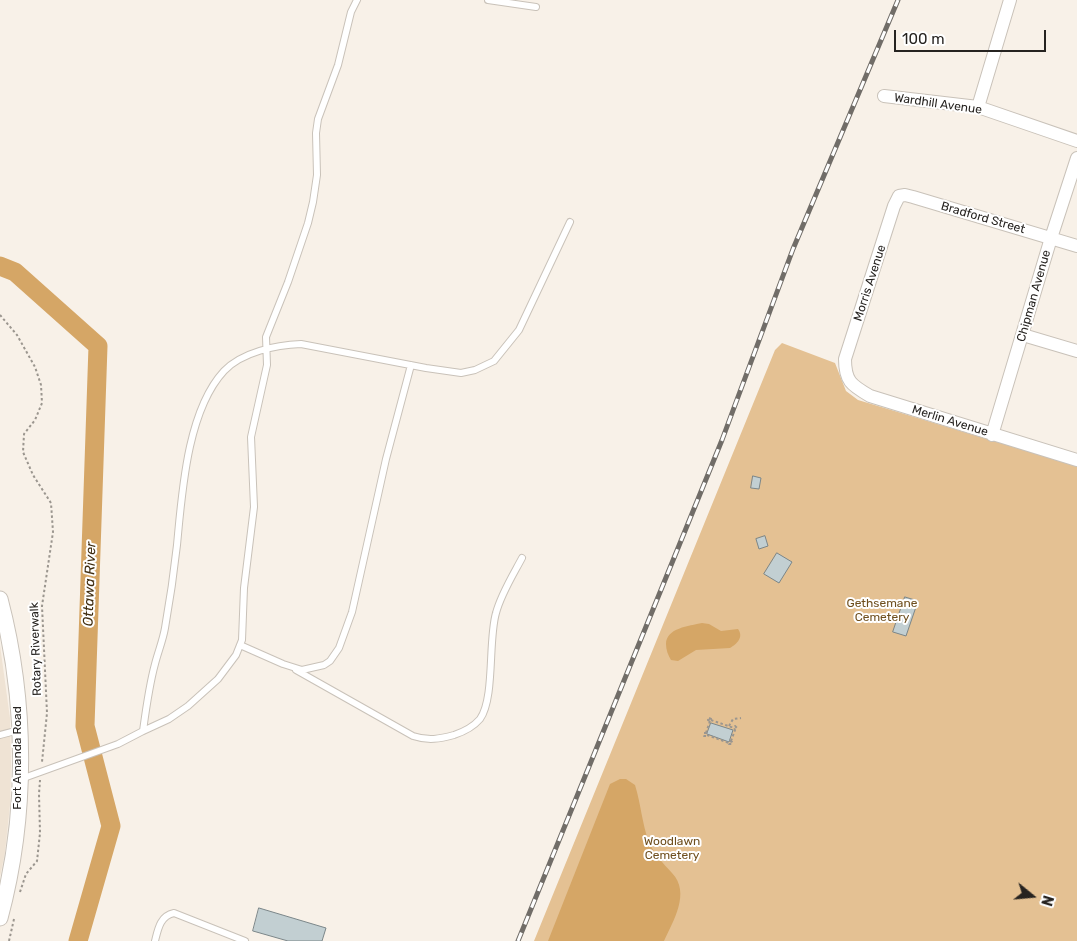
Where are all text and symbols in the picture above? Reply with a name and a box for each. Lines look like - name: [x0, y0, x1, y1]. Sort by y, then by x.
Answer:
- scale bar: [897, 20, 1050, 52]
- text: 100 m: [902, 30, 944, 48]
- street label: Wardhill Avenue: [893, 91, 983, 117]
- street label: Bradford Street: [939, 199, 1027, 237]
- street label: Morris Avenue: [851, 243, 889, 323]
- street label: Chipman Avenue: [1014, 248, 1054, 344]
- street label: Merlin Avenue: [910, 403, 990, 439]
- water label: Ottawa River: [80, 541, 100, 627]
- park label: Gethsemane Cemetery: [847, 597, 917, 625]
- street label: Rotary Riverwalk: [27, 602, 45, 696]
- street label: Fort Amanda Road: [11, 706, 25, 810]
- park label: Woodlawn Cemetery: [644, 835, 700, 863]
- north arrow: [1007, 871, 1057, 921]
- text: N: [1037, 893, 1056, 908]

